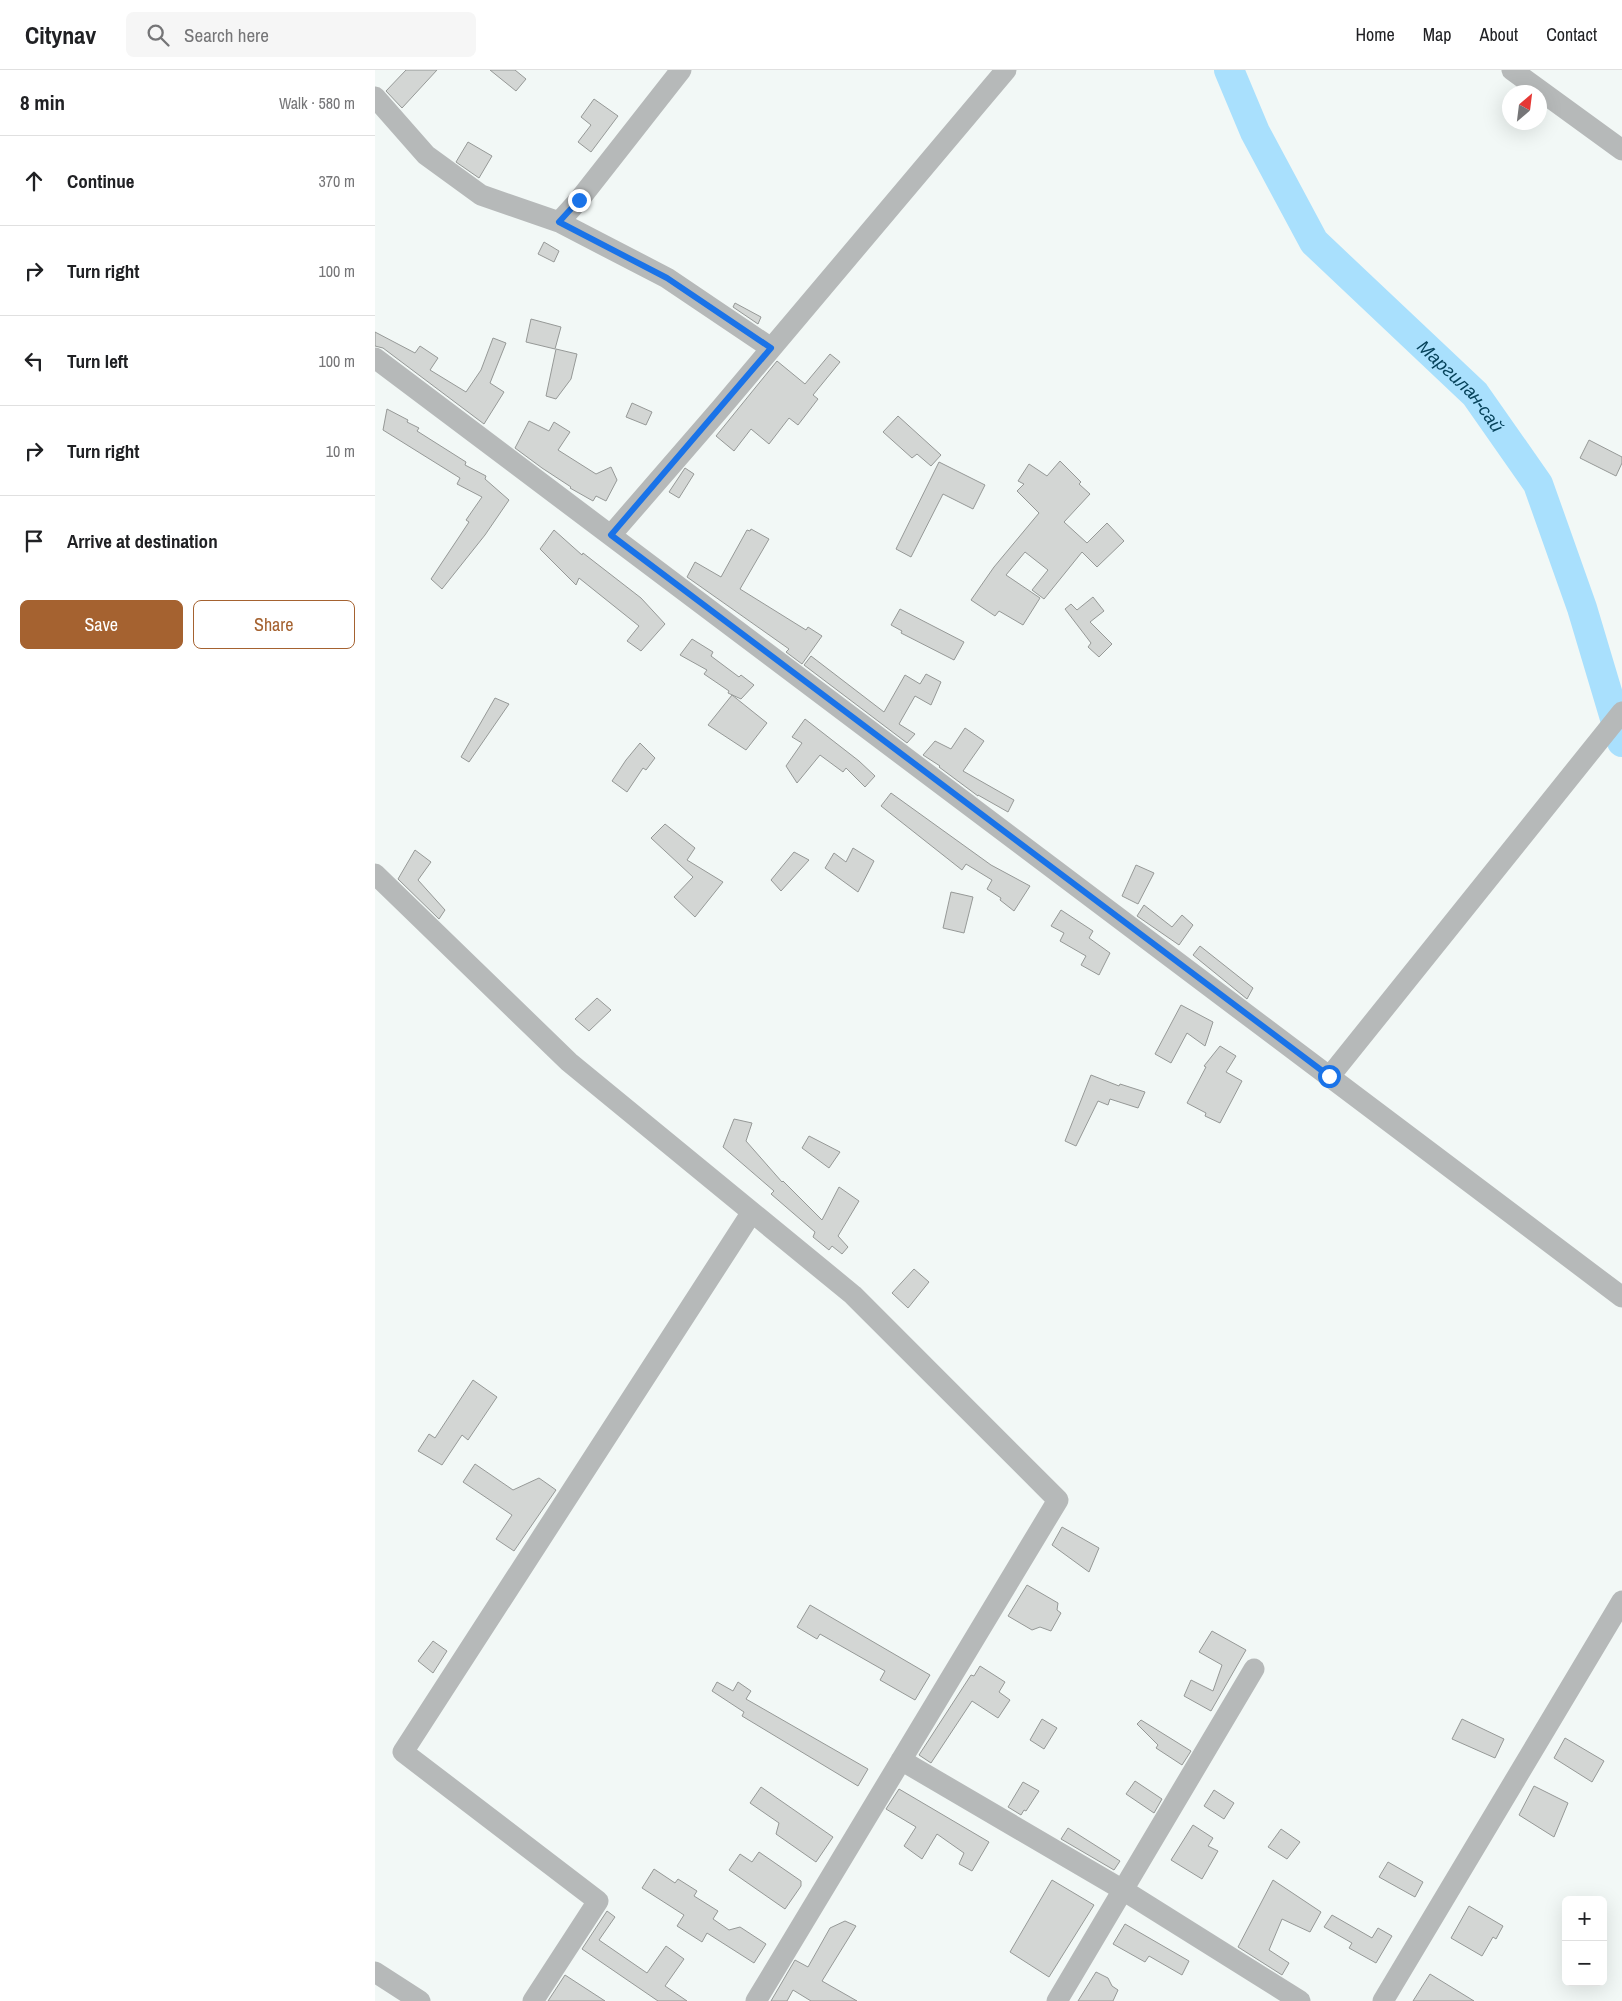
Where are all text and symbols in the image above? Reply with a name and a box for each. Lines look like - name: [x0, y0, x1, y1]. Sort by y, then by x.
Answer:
- search box: [126, 12, 476, 57]
- text: Citynav: [25, 19, 96, 51]
- icon: search: [144, 21, 172, 49]
- text: Search here: [184, 22, 269, 48]
- text: Home: [1355, 22, 1395, 47]
- text: Map: [1423, 22, 1452, 47]
- text: About: [1480, 22, 1518, 47]
- text: Contact: [1546, 22, 1597, 47]
- north arrow: [1502, 85, 1547, 130]
- text: 8 min: [20, 88, 65, 117]
- text: Walk · 580 m: [279, 92, 355, 114]
- icon: ahead: [20, 167, 48, 195]
- text: Continue: [67, 168, 135, 194]
- text: 370 m: [319, 170, 355, 192]
- route end: [568, 189, 591, 212]
- icon: right: [20, 257, 48, 285]
- text: Turn right: [67, 258, 139, 284]
- text: 100 m: [319, 260, 355, 282]
- water label: Маргилан-сай: [1412, 334, 1510, 437]
- icon: left: [20, 347, 48, 375]
- text: Turn left: [67, 348, 128, 374]
- text: 100 m: [319, 350, 355, 372]
- icon: right: [20, 437, 48, 465]
- text: Turn right: [67, 438, 139, 464]
- text: 10 m: [326, 440, 355, 462]
- icon: arrive: [20, 527, 48, 555]
- text: Arrive at destination: [67, 528, 218, 554]
- button: Save: [20, 600, 183, 649]
- button: Share: [193, 600, 355, 649]
- route start: [1318, 1065, 1341, 1088]
- map controls: [1562, 1896, 1607, 1986]
- button: +: [1562, 1896, 1607, 1941]
- button: −: [1562, 1941, 1607, 1986]

